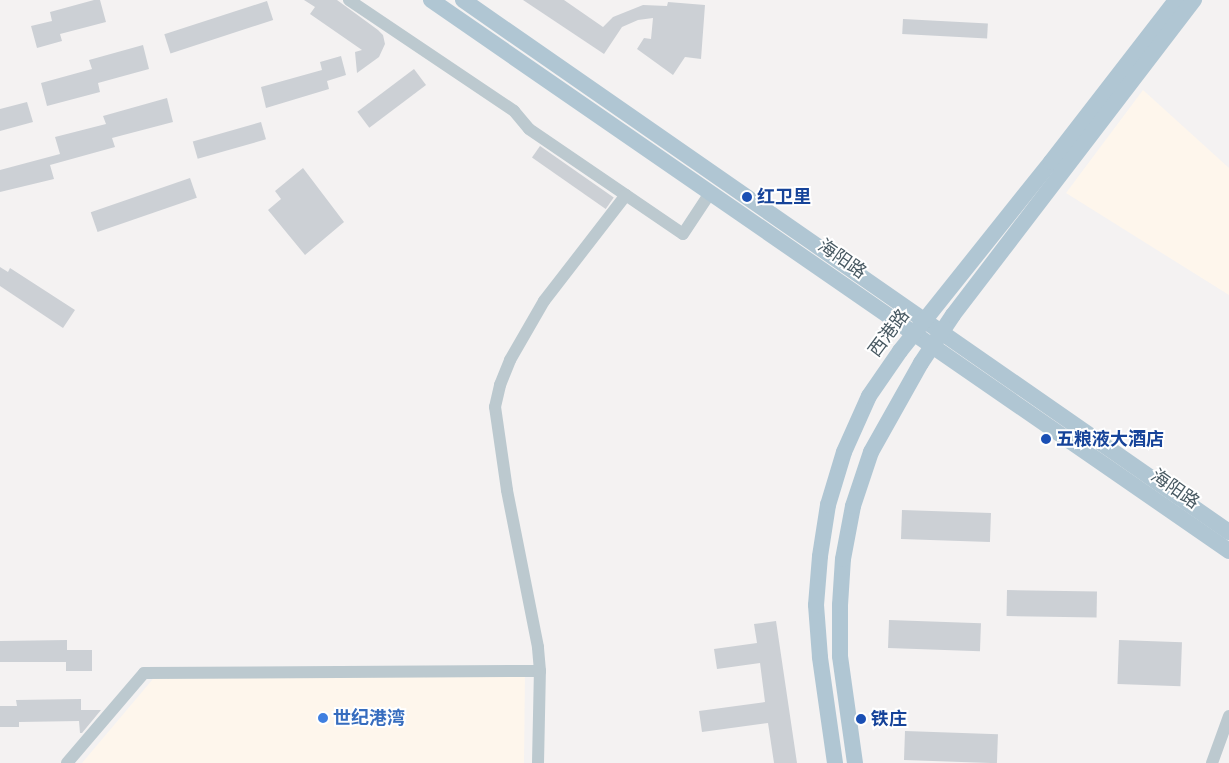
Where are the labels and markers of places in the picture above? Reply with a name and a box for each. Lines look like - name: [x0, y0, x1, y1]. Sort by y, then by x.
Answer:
- place label: 红卫里: [757, 186, 811, 208]
- marker: 红卫里: [741, 191, 753, 203]
- place label: 五粮液大酒店: [1056, 428, 1164, 450]
- marker: 五粮液大酒店: [1040, 433, 1052, 445]
- place label: 世纪港湾: [333, 707, 405, 729]
- place label: 铁庄: [871, 708, 907, 730]
- marker: 世纪港湾: [317, 712, 329, 724]
- marker: 铁庄: [855, 713, 867, 725]

